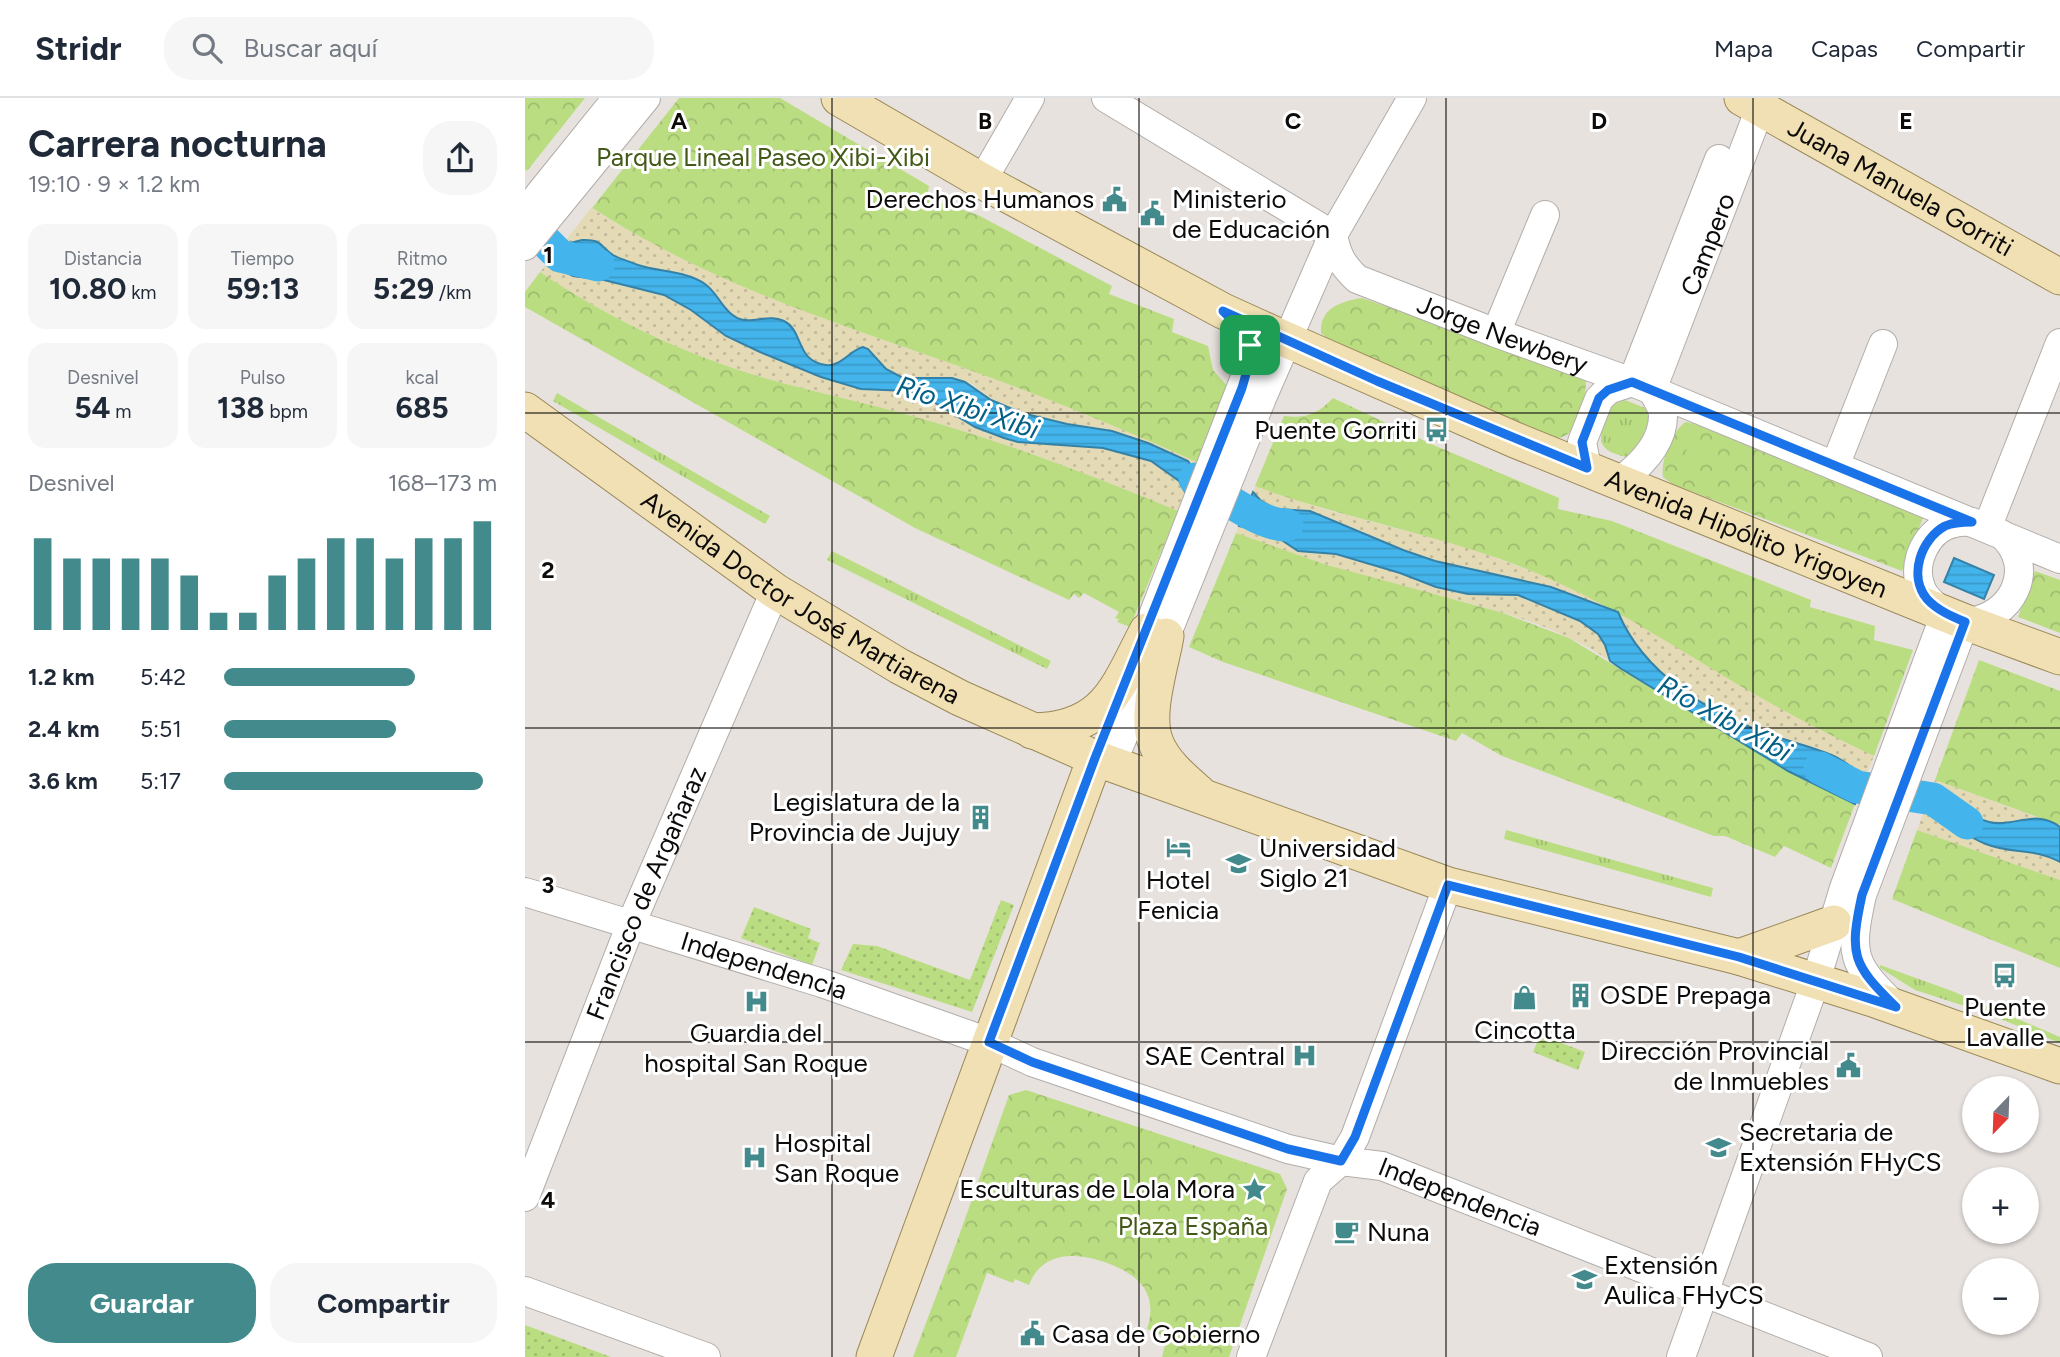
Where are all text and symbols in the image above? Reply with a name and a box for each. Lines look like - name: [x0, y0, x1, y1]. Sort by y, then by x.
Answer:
- search box: [164, 17, 654, 80]
- text: Stridr: [35, 29, 122, 68]
- icon: search: [188, 29, 226, 67]
- text: Buscar aquí: [244, 32, 377, 64]
- text: Mapa: [1714, 34, 1773, 63]
- text: Capas: [1811, 34, 1878, 63]
- text: Compartir: [1916, 34, 2025, 63]
- text: A: [671, 107, 688, 135]
- text: B: [978, 107, 992, 135]
- text: C: [1285, 107, 1302, 135]
- text: D: [1591, 107, 1607, 135]
- text: E: [1899, 107, 1913, 135]
- street label: Juana Manuela Gorriti: [1782, 111, 2019, 263]
- text: Carrera nocturna: [28, 121, 327, 167]
- button: share: [423, 121, 497, 195]
- park label: Parque Lineal Paseo Xibi-Xibi: [596, 141, 930, 173]
- text: 19:10 · 9 × 1.2 km: [28, 170, 200, 198]
- place label: Derechos Humanos: [866, 183, 1094, 215]
- place label: Ministerio de Educación: [1172, 183, 1330, 245]
- public building icon: Derechos Humanos: [1100, 185, 1128, 213]
- street label: Campero: [1674, 188, 1742, 300]
- public building icon: Ministerio de Educación: [1138, 200, 1166, 228]
- text: 1: [543, 241, 553, 269]
- text: Distancia: [64, 247, 142, 270]
- text: Tiempo: [231, 247, 294, 270]
- text: Ritmo: [397, 247, 448, 270]
- text: 10.80: [49, 270, 126, 307]
- text: 59:13: [226, 270, 299, 307]
- text: 5:29: [373, 270, 434, 307]
- text: km: [126, 281, 157, 304]
- text: /km: [434, 281, 472, 304]
- street label: Jorge Newbery: [1413, 288, 1592, 381]
- pin: [1220, 315, 1280, 375]
- icon: arrive: [1231, 326, 1269, 364]
- text: Desnivel: [67, 366, 139, 389]
- text: Pulso: [240, 366, 285, 389]
- text: kcal: [406, 366, 439, 389]
- water label: Río Xibi Xibi: [893, 368, 1044, 446]
- text: 54: [74, 389, 111, 426]
- text: 138: [217, 389, 265, 426]
- text: 685: [396, 389, 449, 426]
- text: m: [111, 400, 131, 423]
- text: bpm: [265, 400, 308, 423]
- place label: Puente Gorriti: [1254, 414, 1417, 446]
- bus stop icon: Puente Gorriti: [1423, 416, 1451, 444]
- street label: Avenida Hipólito Yrigoyen: [1601, 462, 1892, 605]
- text: Desnivel: [28, 469, 115, 497]
- text: 168–173 m: [388, 469, 497, 497]
- street label: Avenida Doctor José Martiarena: [635, 484, 966, 711]
- text: 2: [541, 556, 555, 584]
- text: 1.2 km: [28, 663, 95, 691]
- text: 5:42: [140, 663, 186, 691]
- water label: Río Xibi Xibi: [1652, 667, 1798, 769]
- text: 2.4 km: [28, 715, 99, 743]
- text: 5:51: [140, 715, 182, 743]
- street label: Francisco de Argañaraz: [579, 762, 713, 1025]
- text: 3.6 km: [28, 767, 98, 795]
- text: 5:17: [140, 767, 181, 795]
- place label: Legislatura de la Provincia de Jujuy: [749, 786, 960, 848]
- building icon: Legislatura de la Provincia de Jujuy: [966, 803, 994, 831]
- place label: Universidad Siglo 21: [1259, 832, 1396, 894]
- hotel icon: Hotel Fenicia: [1164, 834, 1192, 862]
- school or university icon: Universidad Siglo 21: [1225, 849, 1253, 877]
- place label: Hotel Fenicia: [1137, 864, 1219, 926]
- text: 3: [542, 871, 554, 899]
- street label: Independencia: [677, 925, 851, 1007]
- bus stop icon: Puente Lavalle: [1991, 961, 2019, 989]
- place label: OSDE Prepaga: [1600, 979, 1771, 1011]
- building icon: OSDE Prepaga: [1566, 981, 1594, 1009]
- shop icon: Cincotta: [1511, 984, 1539, 1012]
- hospital icon: Guardia del hospital San Roque: [742, 987, 770, 1015]
- place label: Puente Lavalle: [1964, 991, 2046, 1053]
- place label: Cincotta: [1474, 1014, 1576, 1046]
- place label: Guardia del hospital San Roque: [644, 1017, 868, 1079]
- place label: Dirección Provincial de Inmuebles: [1600, 1035, 1829, 1097]
- place label: SAE Central: [1145, 1040, 1285, 1072]
- hospital icon: SAE Central: [1291, 1042, 1319, 1070]
- public building icon: Dirección Provincial de Inmuebles: [1835, 1052, 1863, 1080]
- north arrow: [1962, 1076, 2039, 1153]
- map controls: [1962, 1076, 2039, 1335]
- place label: Secretaria de Extensión FHyCS: [1739, 1116, 1941, 1178]
- place label: Hospital San Roque: [774, 1127, 899, 1189]
- school or university icon: Secretaria de Extensión FHyCS: [1705, 1133, 1733, 1161]
- hospital icon: Hospital San Roque: [740, 1144, 768, 1172]
- street label: Independencia: [1374, 1150, 1546, 1243]
- button: +: [1962, 1167, 2039, 1244]
- place label: Esculturas de Lola Mora: [959, 1173, 1235, 1205]
- place icon: Esculturas de Lola Mora: [1241, 1175, 1269, 1203]
- text: 4: [541, 1186, 555, 1214]
- park label: Plaza España: [1118, 1210, 1268, 1242]
- place label: Nuna: [1367, 1216, 1429, 1248]
- cafe icon: Nuna: [1333, 1218, 1361, 1246]
- place label: Extensión Aulica FHyCS: [1604, 1249, 1764, 1311]
- button: −: [1962, 1258, 2039, 1335]
- button: Guardar: [28, 1263, 256, 1343]
- button: Compartir: [270, 1263, 497, 1343]
- school or university icon: Extensión Aulica FHyCS: [1570, 1266, 1598, 1294]
- place label: Casa de Gobierno: [1052, 1318, 1260, 1350]
- public building icon: Casa de Gobierno: [1018, 1320, 1046, 1348]

